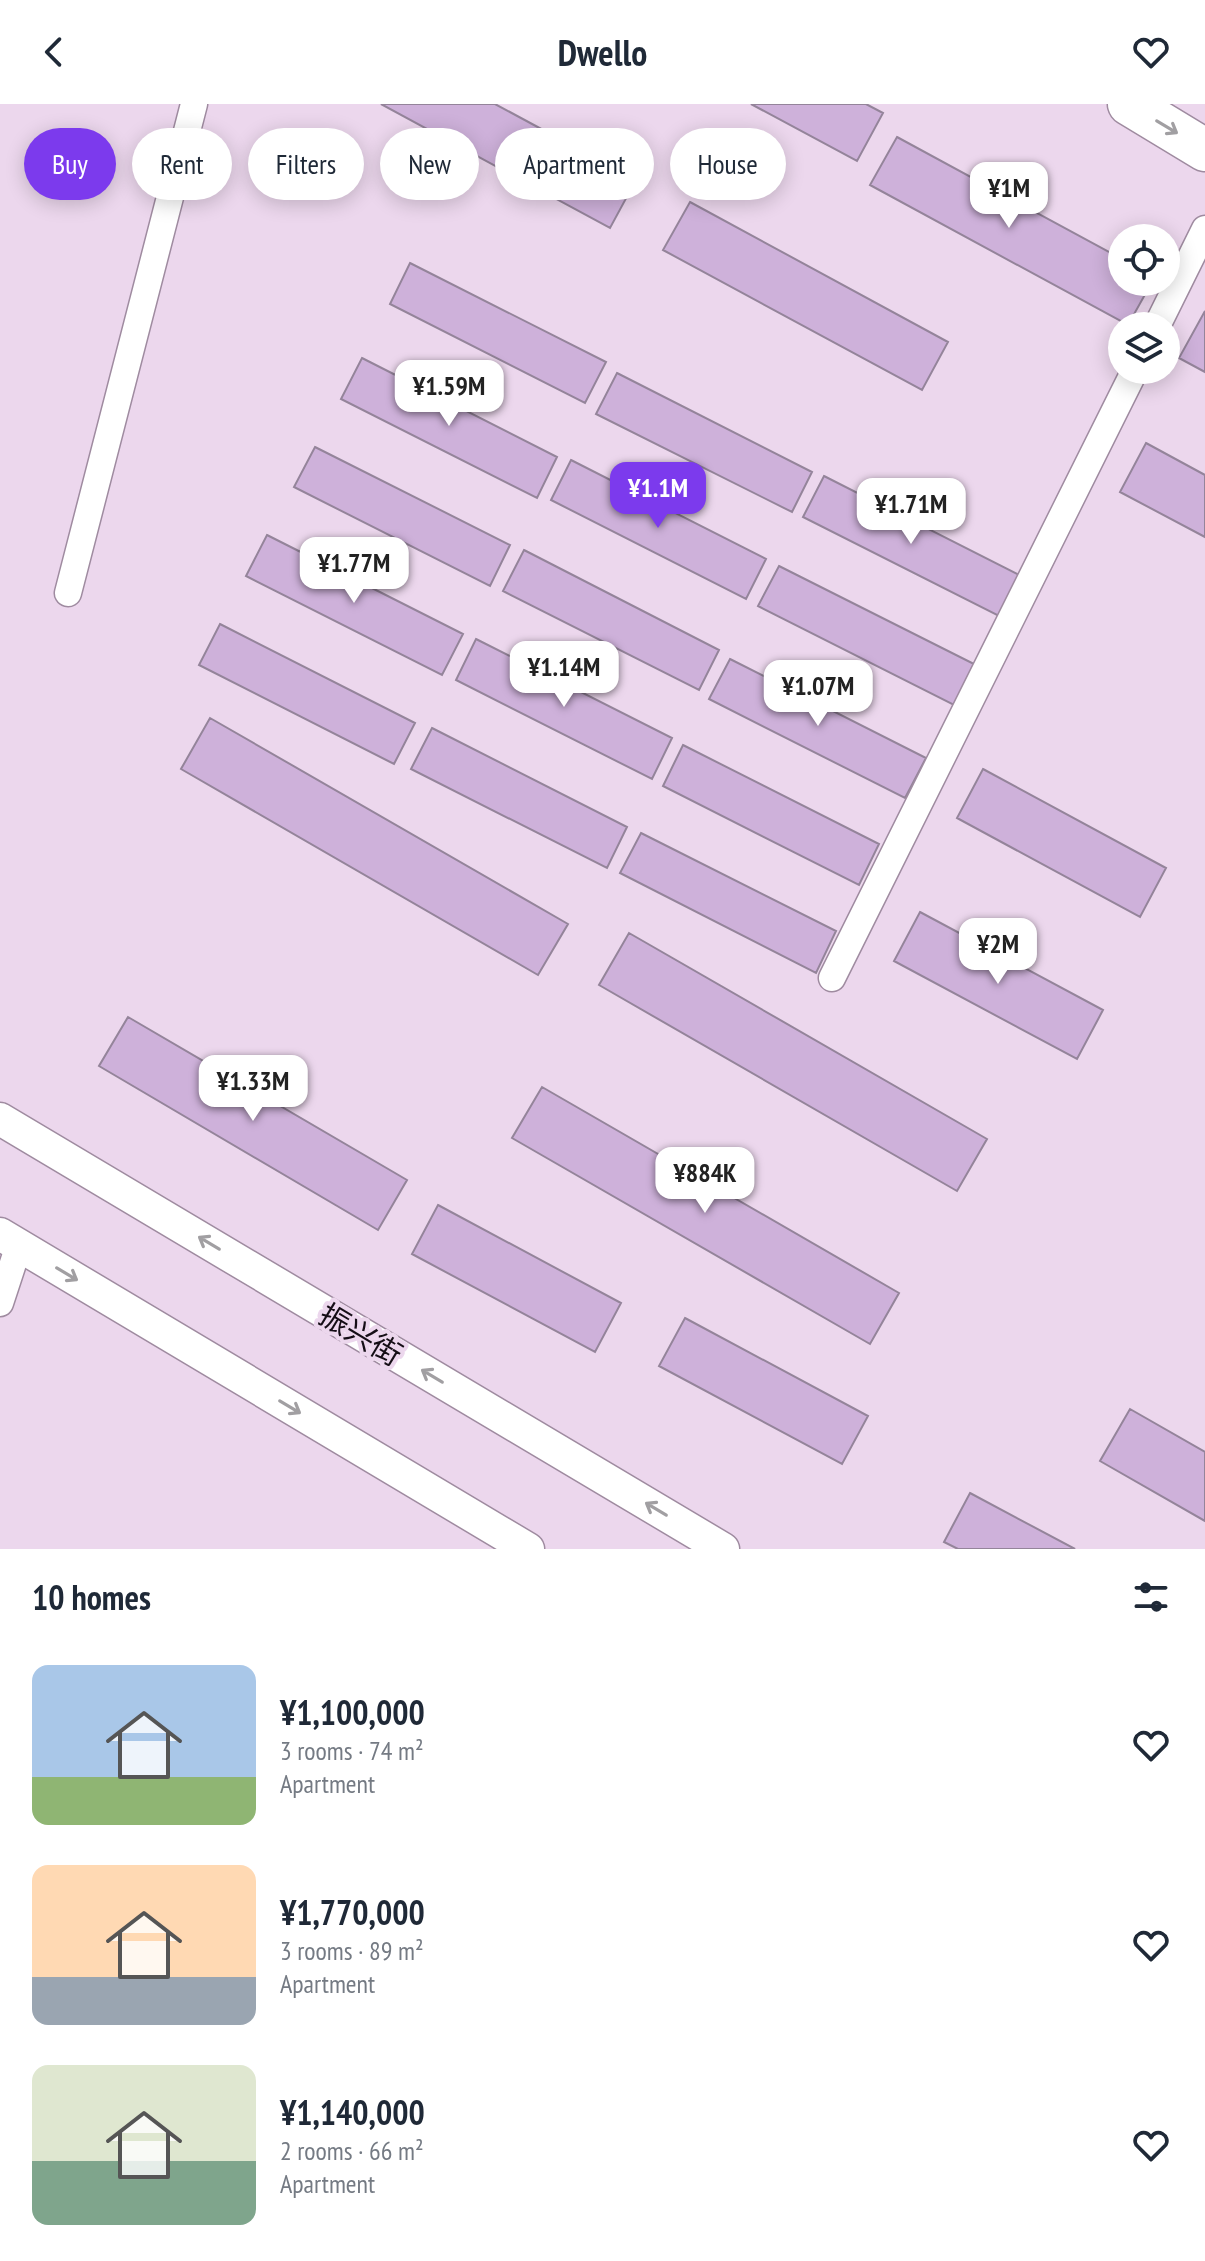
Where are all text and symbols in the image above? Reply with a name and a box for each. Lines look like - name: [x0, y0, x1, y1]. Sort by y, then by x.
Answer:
- text: Dwello: [558, 29, 647, 76]
- icon: back: [32, 30, 76, 74]
- icon: heart: [1129, 30, 1173, 74]
- one-way arrow: [1155, 119, 1178, 135]
- chip: Buy: [24, 128, 116, 200]
- chip: Rent: [132, 128, 232, 200]
- chip: Filters: [248, 128, 364, 200]
- chip: New: [380, 128, 479, 200]
- chip: Apartment: [495, 128, 654, 200]
- chip: House: [670, 128, 786, 200]
- pin: ¥1M: [970, 162, 1048, 230]
- text: ¥1M: [988, 171, 1030, 204]
- map controls: [1108, 224, 1180, 384]
- button: locate: [1108, 224, 1180, 296]
- button: layers: [1108, 312, 1180, 384]
- pin: ¥1.59M: [384, 360, 514, 428]
- text: ¥1.59M: [413, 369, 485, 402]
- pin: ¥1.1M: [602, 462, 714, 530]
- text: ¥1.1M: [628, 471, 688, 504]
- pin: ¥1.71M: [846, 478, 976, 546]
- text: ¥1.71M: [875, 487, 947, 520]
- pin: ¥1.77M: [289, 537, 419, 605]
- text: ¥1.77M: [318, 546, 390, 579]
- pin: ¥1.14M: [499, 641, 629, 709]
- text: ¥1.14M: [528, 650, 600, 683]
- pin: ¥1.07M: [753, 660, 883, 728]
- text: ¥1.07M: [782, 669, 854, 702]
- pin: ¥2M: [959, 918, 1037, 986]
- text: ¥2M: [977, 927, 1019, 960]
- pin: ¥1.33M: [188, 1055, 318, 1123]
- text: ¥1.33M: [217, 1064, 289, 1097]
- pin: ¥884K: [649, 1147, 761, 1215]
- text: ¥884K: [673, 1156, 737, 1189]
- one-way arrow: [198, 1235, 221, 1251]
- one-way arrow: [55, 1266, 78, 1282]
- street label: 振兴街: [312, 1294, 410, 1374]
- one-way arrow: [421, 1368, 444, 1384]
- one-way arrow: [278, 1399, 301, 1415]
- one-way arrow: [645, 1501, 668, 1517]
- text: 10 homes: [32, 1575, 151, 1619]
- icon: filters: [1129, 1575, 1173, 1619]
- text: ¥1,100,000: [280, 1690, 425, 1734]
- icon: home: [96, 1697, 192, 1793]
- icon: heart: [1129, 1723, 1173, 1767]
- text: 3 rooms · 74 m²: [280, 1734, 424, 1767]
- text: Apartment: [280, 1767, 375, 1800]
- text: ¥1,770,000: [280, 1890, 425, 1934]
- icon: home: [96, 1897, 192, 1993]
- icon: heart: [1129, 1923, 1173, 1967]
- text: 3 rooms · 89 m²: [280, 1934, 424, 1967]
- text: Apartment: [280, 1967, 375, 2000]
- text: ¥1,140,000: [280, 2090, 425, 2134]
- icon: home: [96, 2097, 192, 2193]
- icon: heart: [1129, 2123, 1173, 2167]
- text: 2 rooms · 66 m²: [280, 2134, 424, 2167]
- text: Apartment: [280, 2167, 375, 2200]

